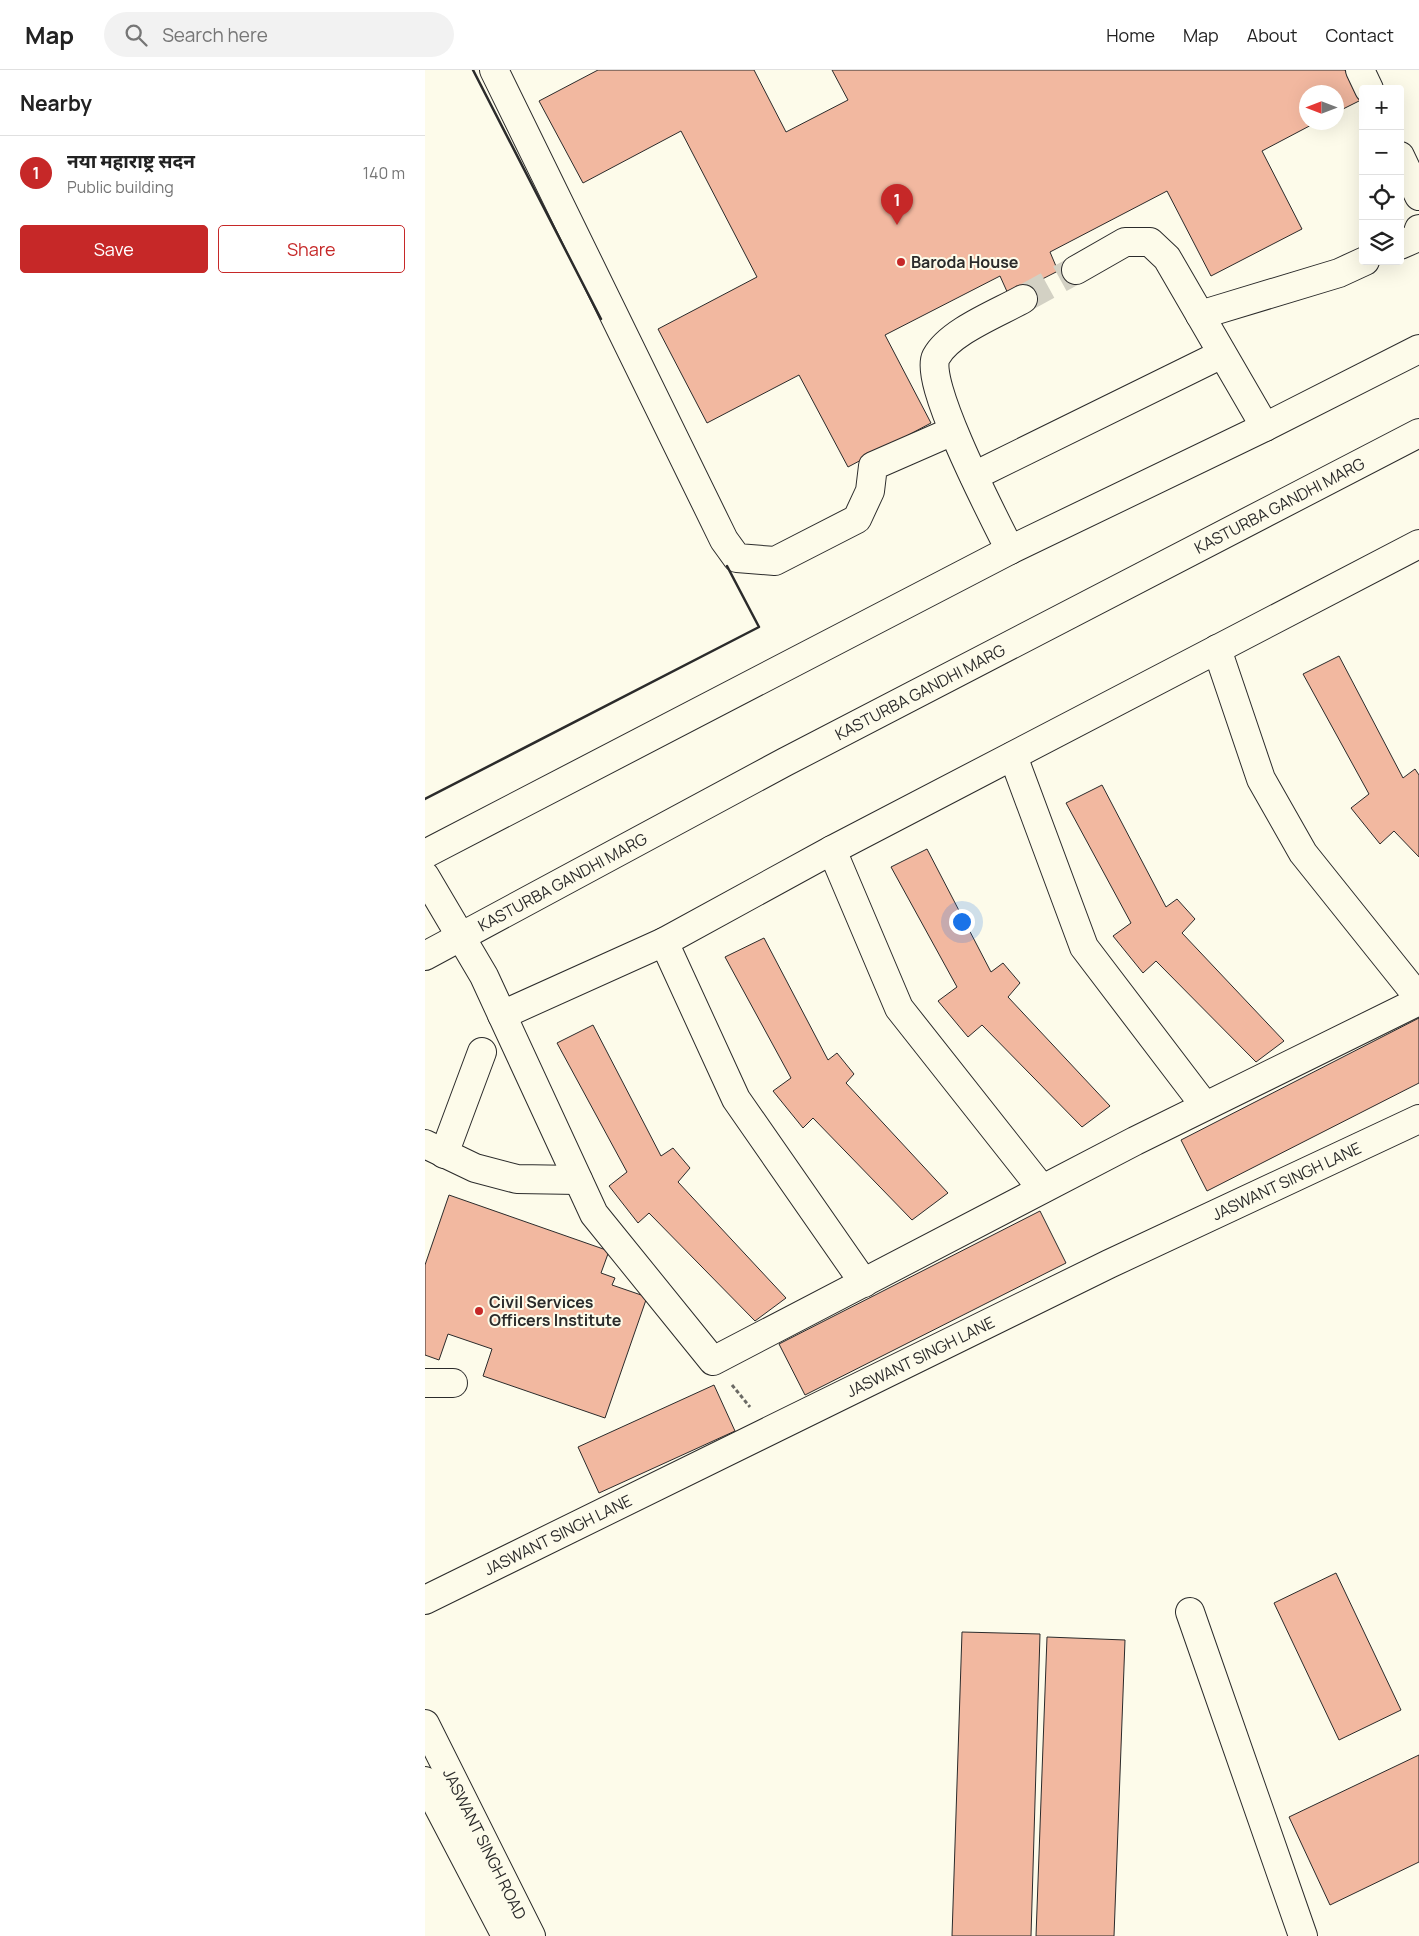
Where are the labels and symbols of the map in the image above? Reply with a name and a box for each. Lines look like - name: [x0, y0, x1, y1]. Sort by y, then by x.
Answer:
- north arrow: [1299, 85, 1344, 130]
- pin: 1: [881, 184, 913, 225]
- place label: Baroda House: [911, 251, 1019, 273]
- marker: Baroda House: [895, 256, 907, 268]
- street label: KASTURBA GANDHI MARG: [1191, 452, 1368, 559]
- street label: KASTURBA GANDHI MARG: [831, 639, 1009, 745]
- street label: KASTURBA GANDHI MARG: [474, 828, 651, 936]
- your location: [949, 909, 975, 935]
- street label: JASWANT SINGH LANE: [1208, 1137, 1365, 1225]
- place label: Civil Services Officers Institute: [489, 1291, 622, 1331]
- marker: Civil Services Officers Institute: [473, 1305, 485, 1317]
- street label: JASWANT SINGH LANE: [843, 1311, 998, 1402]
- street label: JASWANT SINGH LANE: [480, 1489, 635, 1580]
- street label: JASWANT SINGH ROAD: [438, 1765, 532, 1923]

